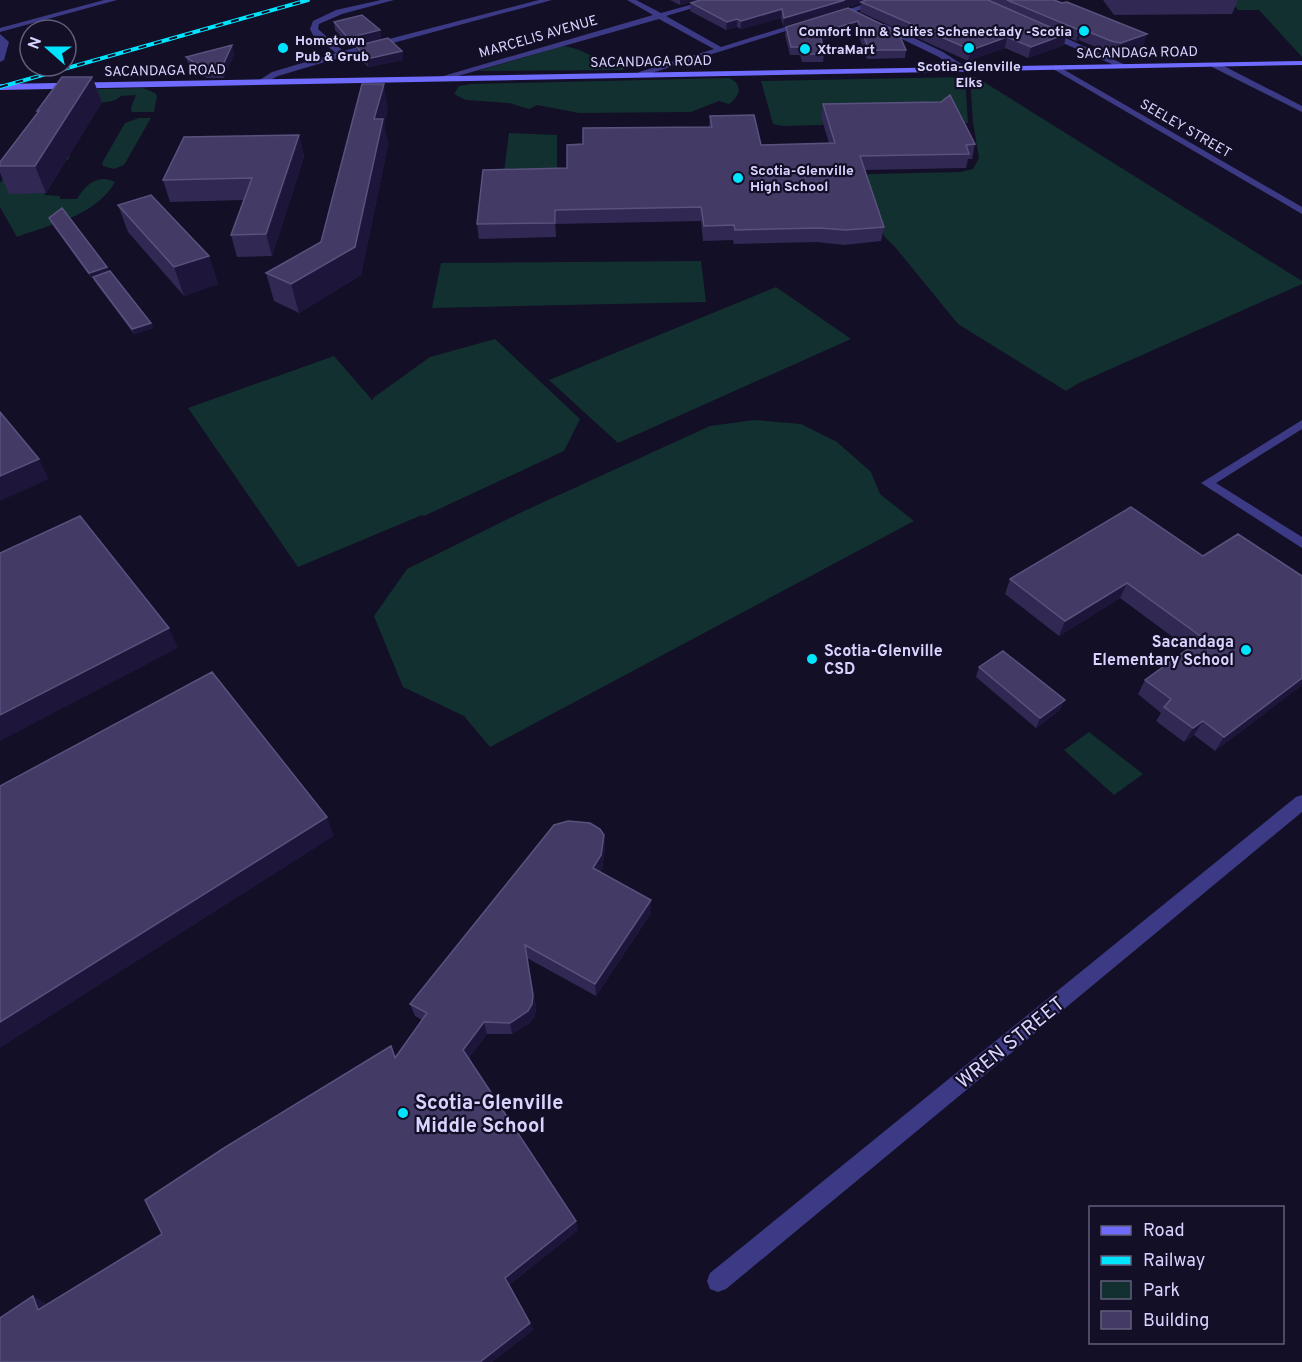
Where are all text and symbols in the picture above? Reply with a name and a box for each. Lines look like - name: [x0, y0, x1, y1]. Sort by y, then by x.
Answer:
- street label: MARCELIS AVENUE: [477, 12, 600, 63]
- north arrow: [18, 18, 78, 78]
- place label: Comfort Inn & Suites Schenectady -Scotia: [798, 24, 1072, 41]
- marker: Comfort Inn & Suites Schenectady -Scotia: [1077, 24, 1091, 38]
- place label: Hometown Pub & Grub: [295, 33, 369, 66]
- text: N: [24, 34, 47, 52]
- marker: Hometown Pub & Grub: [276, 41, 290, 55]
- marker: Scotia-Glenville Elks: [962, 41, 976, 55]
- marker: XtraMart: [798, 42, 812, 56]
- place label: XtraMart: [817, 42, 875, 59]
- street label: SACANDAGA ROAD: [1076, 44, 1198, 63]
- street label: SACANDAGA ROAD: [590, 53, 712, 72]
- place label: Scotia-Glenville Elks: [917, 59, 1021, 92]
- street label: SACANDAGA ROAD: [104, 62, 226, 81]
- street label: SEELEY STREET: [1136, 96, 1234, 162]
- place label: Scotia-Glenville High School: [750, 163, 854, 196]
- marker: Scotia-Glenville High School: [731, 171, 745, 185]
- place label: Sacandaga Elementary School: [1092, 633, 1234, 671]
- place label: Scotia-Glenville CSD: [824, 642, 943, 680]
- marker: Sacandaga Elementary School: [1239, 643, 1253, 657]
- marker: Scotia-Glenville CSD: [805, 652, 819, 666]
- street label: WREN STREET: [952, 992, 1071, 1095]
- place label: Scotia-Glenville Middle School: [415, 1091, 563, 1140]
- marker: Scotia-Glenville Middle School: [396, 1106, 410, 1120]
- legend: [1089, 1206, 1284, 1344]
- text: Road: [1143, 1220, 1185, 1243]
- text: Railway: [1143, 1250, 1205, 1273]
- text: Park: [1143, 1280, 1180, 1303]
- text: Building: [1143, 1310, 1209, 1333]

